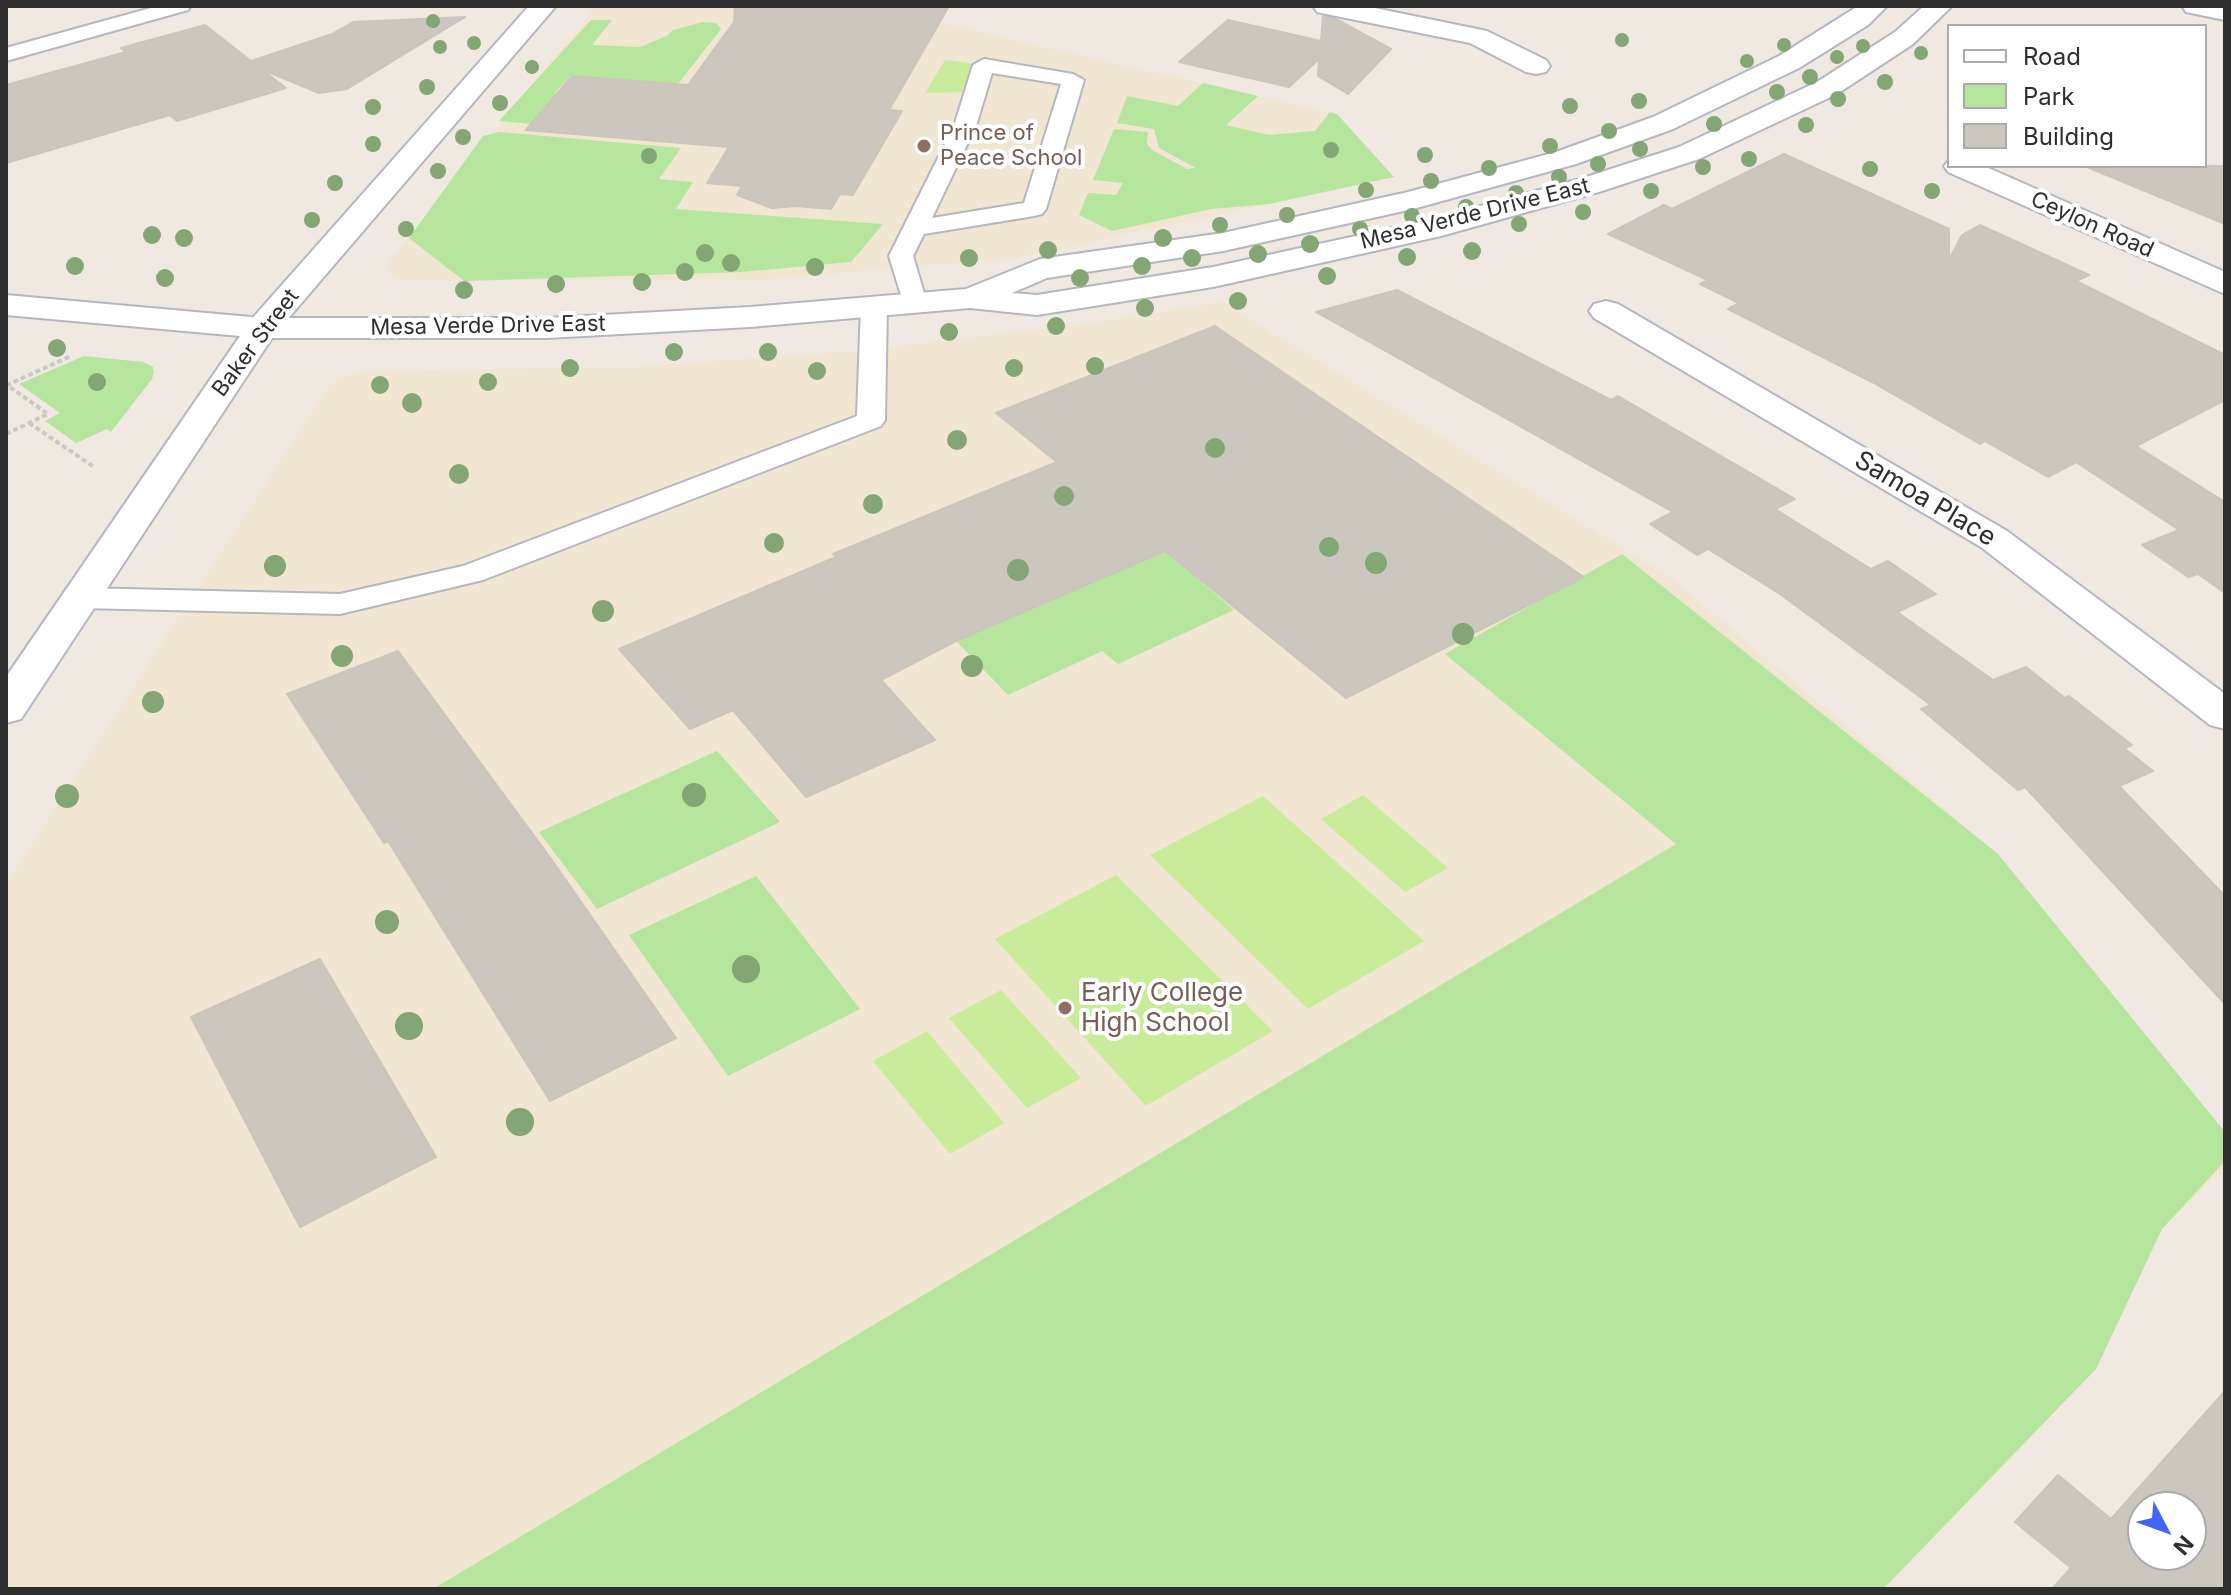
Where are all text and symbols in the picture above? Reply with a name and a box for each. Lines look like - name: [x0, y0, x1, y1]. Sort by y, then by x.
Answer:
- legend: [1947, 24, 2207, 168]
- text: Road: [2023, 42, 2081, 71]
- text: Park: [2023, 82, 2074, 111]
- place label: Prince of Peace School: [940, 120, 1082, 172]
- text: Building: [2023, 122, 2114, 151]
- marker: Prince of Peace School: [915, 137, 933, 155]
- street label: Mesa Verde Drive East: [1358, 173, 1592, 255]
- street label: Ceylon Road: [2026, 186, 2158, 264]
- street label: Baker Street: [207, 284, 305, 402]
- street label: Mesa Verde Drive East: [370, 311, 606, 341]
- street label: Samoa Place: [1849, 445, 2001, 553]
- place label: Early College High School: [1081, 977, 1243, 1038]
- marker: Early College High School: [1056, 999, 1074, 1017]
- north arrow: [2127, 1491, 2207, 1571]
- text: N: [2168, 1531, 2199, 1560]

